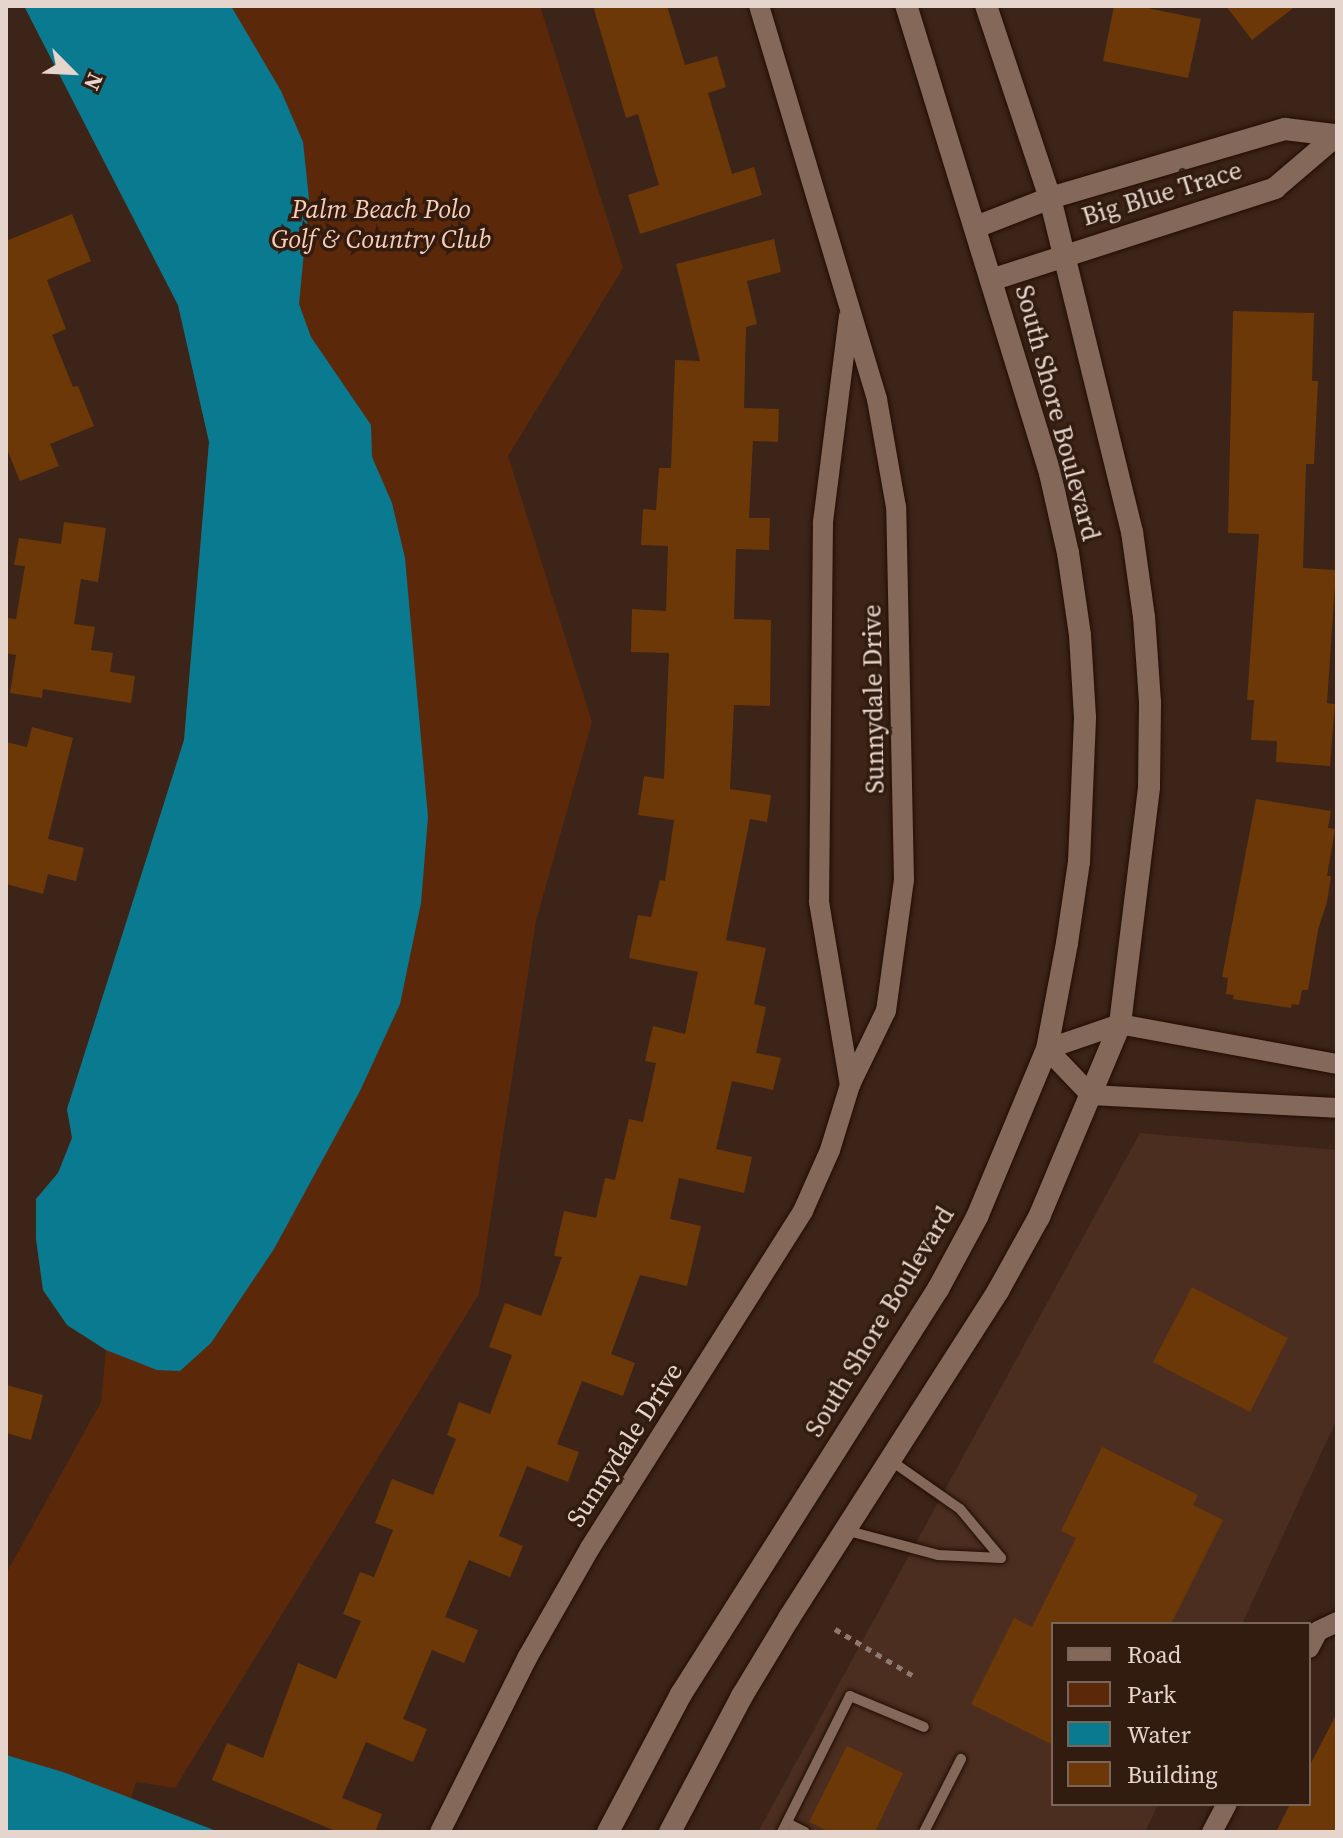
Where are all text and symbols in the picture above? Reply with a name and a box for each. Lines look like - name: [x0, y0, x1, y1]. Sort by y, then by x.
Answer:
- north arrow: [32, 32, 112, 112]
- text: N: [77, 68, 111, 95]
- street label: Big Blue Trace: [1078, 155, 1246, 233]
- park label: Palm Beach Polo Golf & Country Club: [271, 194, 491, 256]
- street label: South Shore Boulevard: [1008, 282, 1106, 544]
- street label: Sunnydale Drive: [857, 604, 891, 794]
- street label: South Shore Boulevard: [799, 1201, 961, 1443]
- street label: Sunnydale Drive: [560, 1357, 690, 1533]
- legend: [1051, 1622, 1311, 1806]
- text: Road: [1127, 1638, 1181, 1671]
- text: Park: [1127, 1678, 1176, 1711]
- text: Water: [1127, 1718, 1191, 1751]
- text: Building: [1127, 1758, 1218, 1791]

